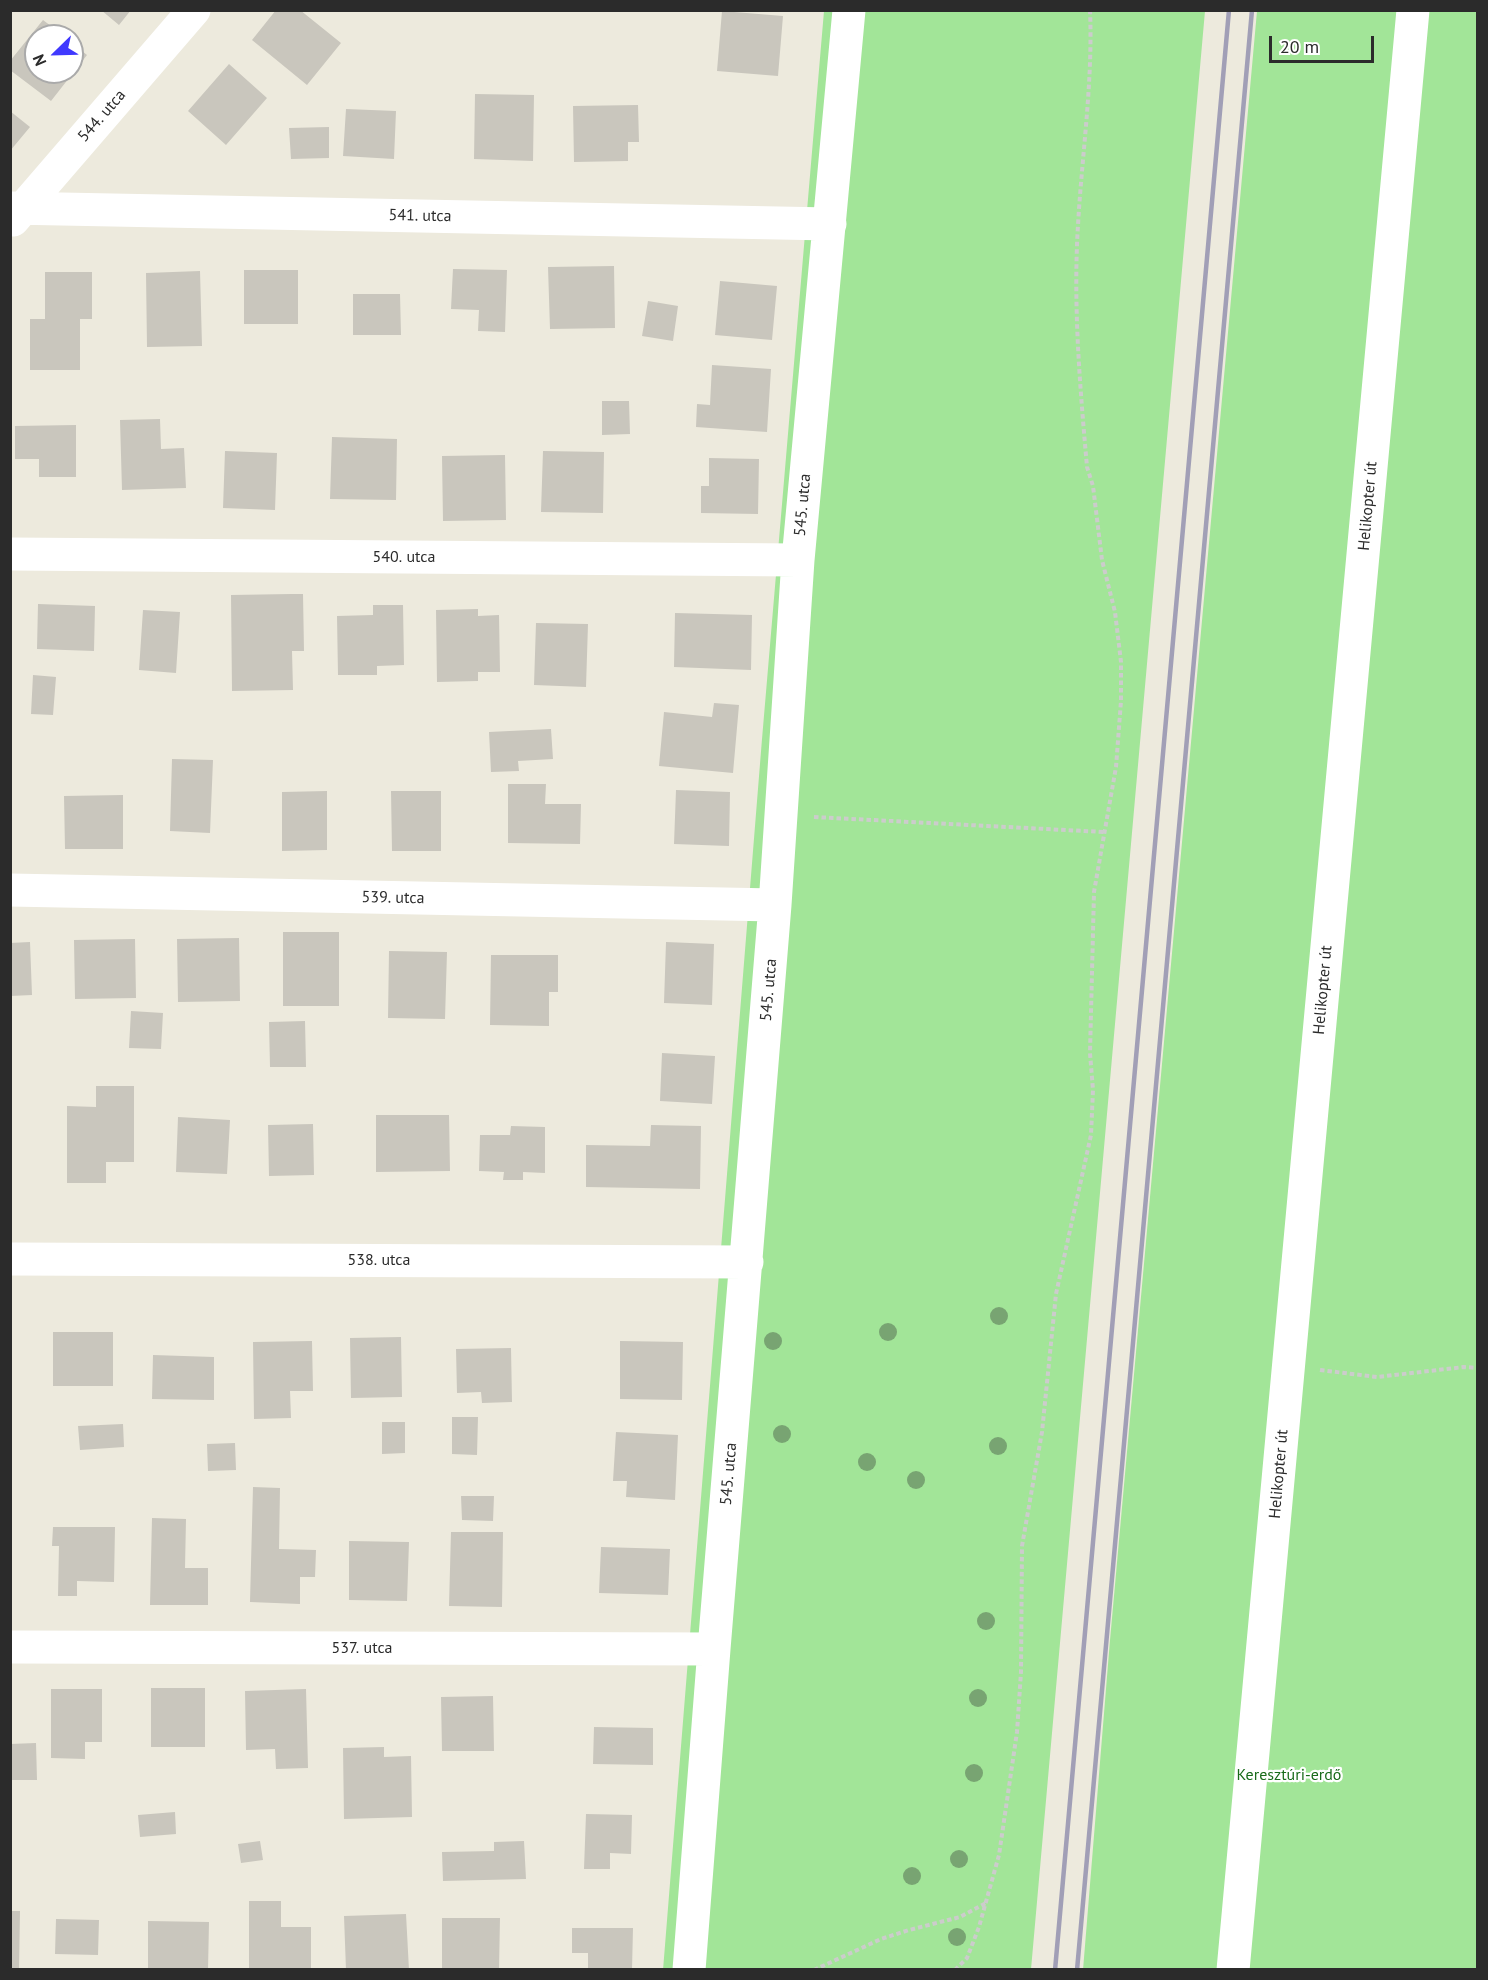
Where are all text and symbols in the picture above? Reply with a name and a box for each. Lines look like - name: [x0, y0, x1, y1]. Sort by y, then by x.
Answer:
- north arrow: [24, 24, 84, 84]
- scale bar: [1272, 24, 1377, 62]
- text: 20 m: [1280, 35, 1319, 58]
- text: N: [28, 52, 51, 69]
- street label: 544. utca: [74, 86, 130, 146]
- street label: 541. utca: [388, 206, 452, 226]
- street label: Helikopter út: [1355, 460, 1381, 552]
- street label: 545. utca: [791, 473, 815, 537]
- street label: 540. utca: [373, 547, 435, 567]
- street label: 539. utca: [361, 888, 425, 908]
- street label: Helikopter út: [1310, 944, 1336, 1036]
- street label: 545. utca: [757, 958, 781, 1022]
- street label: 538. utca: [348, 1250, 410, 1270]
- street label: Helikopter út: [1266, 1428, 1292, 1520]
- street label: 545. utca: [717, 1442, 741, 1506]
- street label: 537. utca: [331, 1638, 393, 1658]
- park label: Keresztúri-erdő: [1237, 1765, 1341, 1785]

